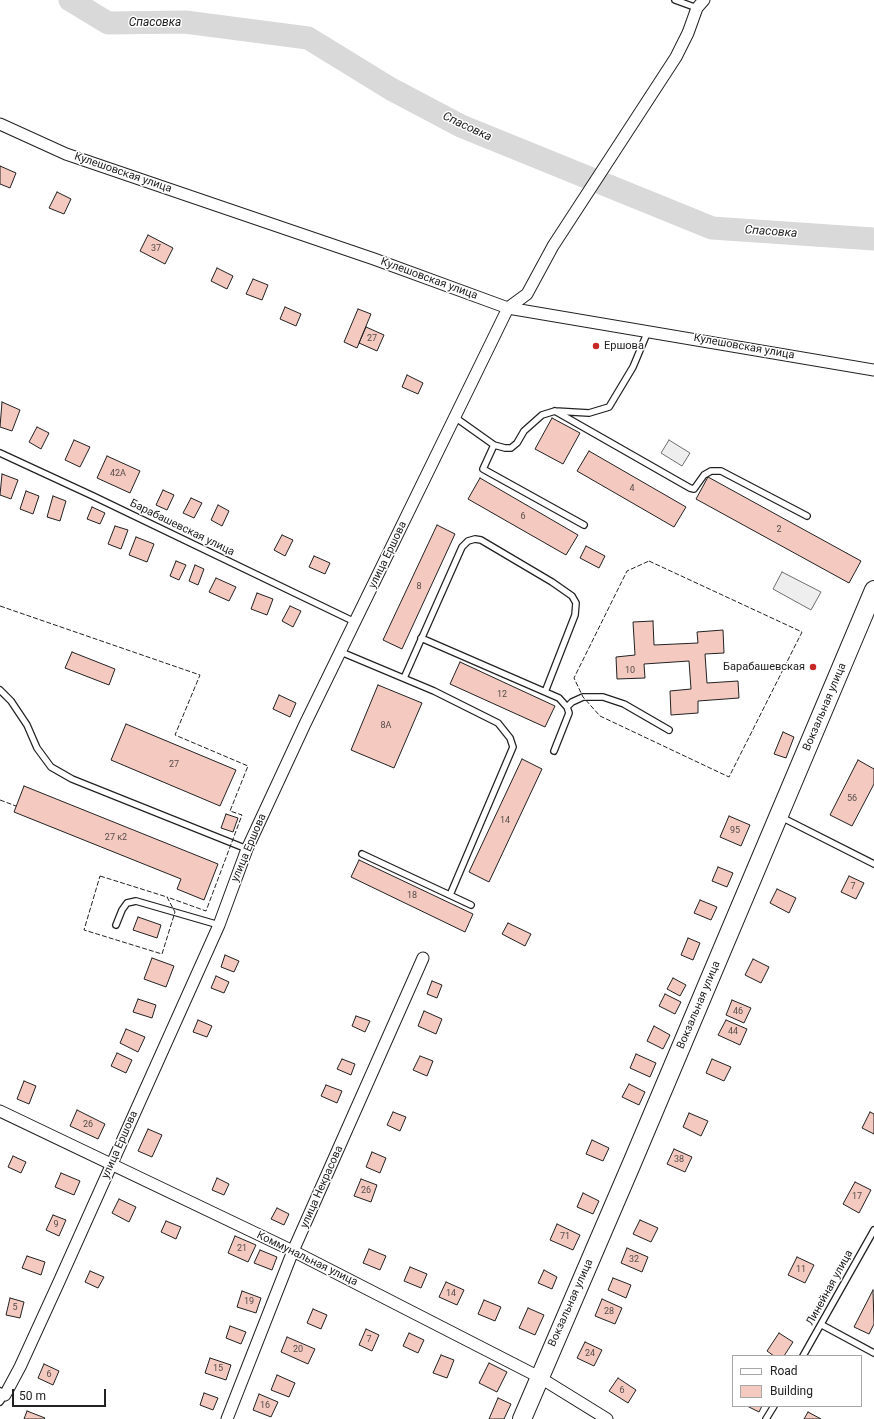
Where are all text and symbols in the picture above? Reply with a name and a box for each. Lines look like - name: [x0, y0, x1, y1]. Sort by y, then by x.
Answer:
- water label: Спасовка: [129, 16, 181, 30]
- water label: Спасовка: [440, 109, 494, 145]
- street label: Кулешовская улица: [73, 150, 173, 196]
- water label: Спасовка: [744, 223, 798, 241]
- house number: 37: [151, 244, 161, 254]
- street label: Кулешовская улица: [379, 255, 479, 303]
- street label: Кулешовская улица: [693, 332, 795, 362]
- house number: 27: [367, 334, 377, 344]
- place label: Ершова: [604, 339, 644, 353]
- marker: Ершова: [591, 341, 601, 351]
- house number: 42А: [110, 469, 126, 479]
- house number: 4: [629, 484, 635, 494]
- street label: Барабашевская улица: [128, 497, 236, 559]
- house number: 6: [520, 512, 526, 522]
- street label: улица Ершова: [366, 519, 410, 591]
- house number: 2: [776, 525, 782, 535]
- house number: 8: [416, 582, 422, 592]
- place label: Барабашевская: [723, 660, 805, 674]
- street label: Вокзальная улица: [801, 661, 849, 753]
- marker: Барабашевская: [808, 662, 818, 672]
- house number: 10: [625, 666, 635, 676]
- house number: 12: [497, 690, 507, 700]
- house number: 8А: [381, 721, 391, 731]
- house number: 27: [169, 760, 179, 770]
- house number: 56: [847, 794, 857, 804]
- street label: улица Ершова: [229, 812, 269, 884]
- house number: 14: [500, 816, 510, 826]
- house number: 95: [730, 826, 740, 836]
- house number: 27 к2: [105, 833, 127, 843]
- house number: 7: [850, 882, 856, 892]
- house number: 18: [407, 891, 417, 901]
- street label: Вокзальная улица: [675, 959, 723, 1051]
- house number: 46: [733, 1007, 743, 1017]
- house number: 44: [728, 1027, 738, 1037]
- street label: улица Ершова: [99, 1109, 141, 1181]
- house number: 26: [83, 1120, 93, 1130]
- street label: улица Некрасова: [298, 1144, 346, 1230]
- house number: 38: [674, 1155, 684, 1165]
- house number: 26: [361, 1186, 371, 1196]
- house number: 17: [852, 1192, 862, 1202]
- house number: 9: [53, 1220, 59, 1230]
- street label: Коммунальная улица: [254, 1229, 360, 1289]
- house number: 71: [560, 1232, 570, 1242]
- house number: 21: [237, 1244, 247, 1254]
- street label: Линейная улица: [804, 1248, 856, 1328]
- house number: 32: [629, 1255, 639, 1265]
- street label: Вокзальная улица: [546, 1257, 596, 1349]
- house number: 11: [796, 1265, 806, 1275]
- house number: 14: [446, 1289, 456, 1299]
- house number: 19: [244, 1297, 254, 1307]
- house number: 5: [12, 1303, 18, 1313]
- house number: 28: [604, 1307, 614, 1317]
- house number: 7: [366, 1335, 372, 1345]
- house number: 20: [293, 1345, 303, 1355]
- house number: 24: [585, 1349, 595, 1359]
- legend: [732, 1355, 862, 1407]
- house number: 15: [213, 1364, 223, 1374]
- text: Road: [770, 1364, 798, 1378]
- house number: 6: [46, 1370, 52, 1380]
- scale bar: [14, 1381, 108, 1407]
- text: Building: [770, 1384, 813, 1398]
- house number: 6: [619, 1386, 625, 1396]
- text: 50 m: [19, 1389, 46, 1403]
- house number: 16: [260, 1401, 270, 1411]

